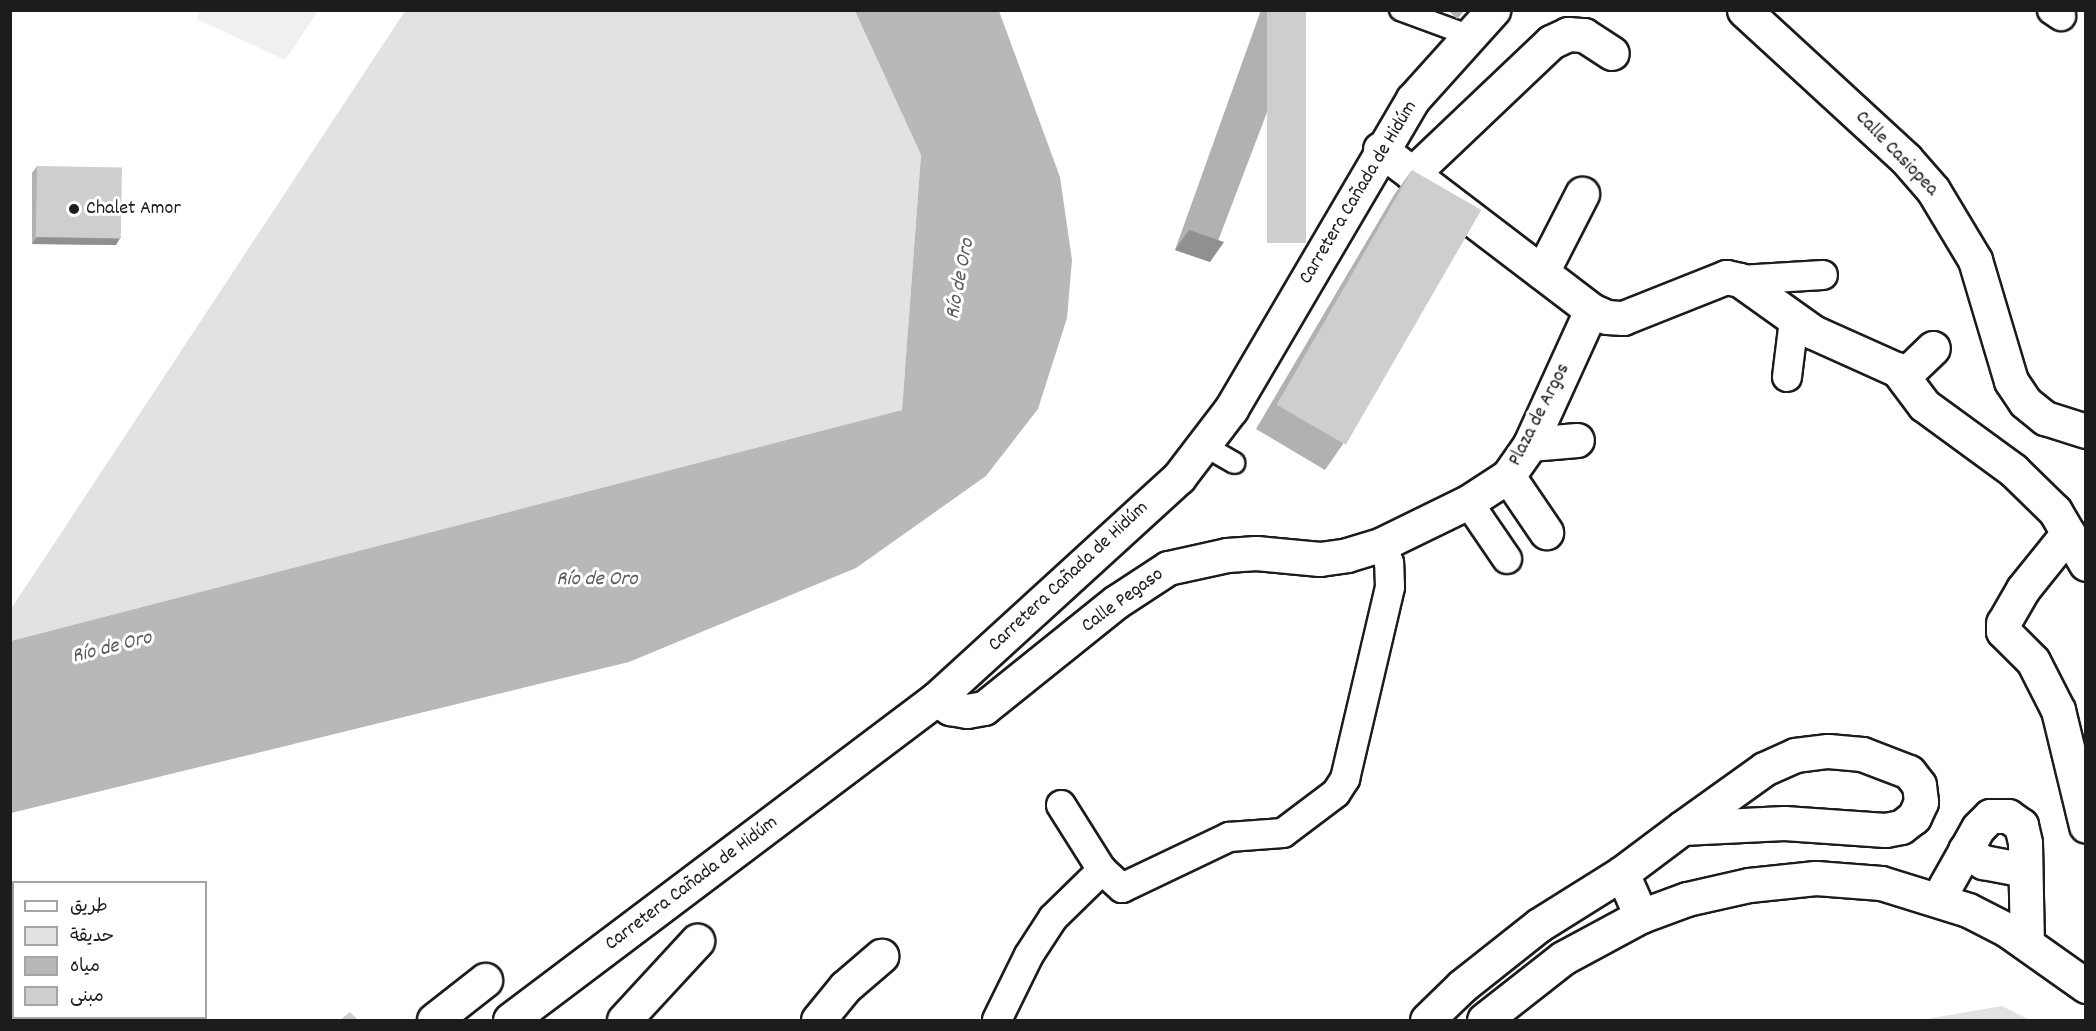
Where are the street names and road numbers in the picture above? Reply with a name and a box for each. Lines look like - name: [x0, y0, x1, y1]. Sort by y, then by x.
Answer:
- street label: Carretera Cañada de Hidúm: [1295, 97, 1423, 289]
- street label: Calle Casiopea: [1849, 106, 1943, 202]
- street label: Plaza de Argos: [1504, 360, 1576, 470]
- street label: Carretera Cañada de Hidúm: [984, 497, 1154, 657]
- street label: Calle Pegaso: [1077, 563, 1169, 639]
- street label: Carretera Cañada de Hidúm: [601, 811, 783, 957]

